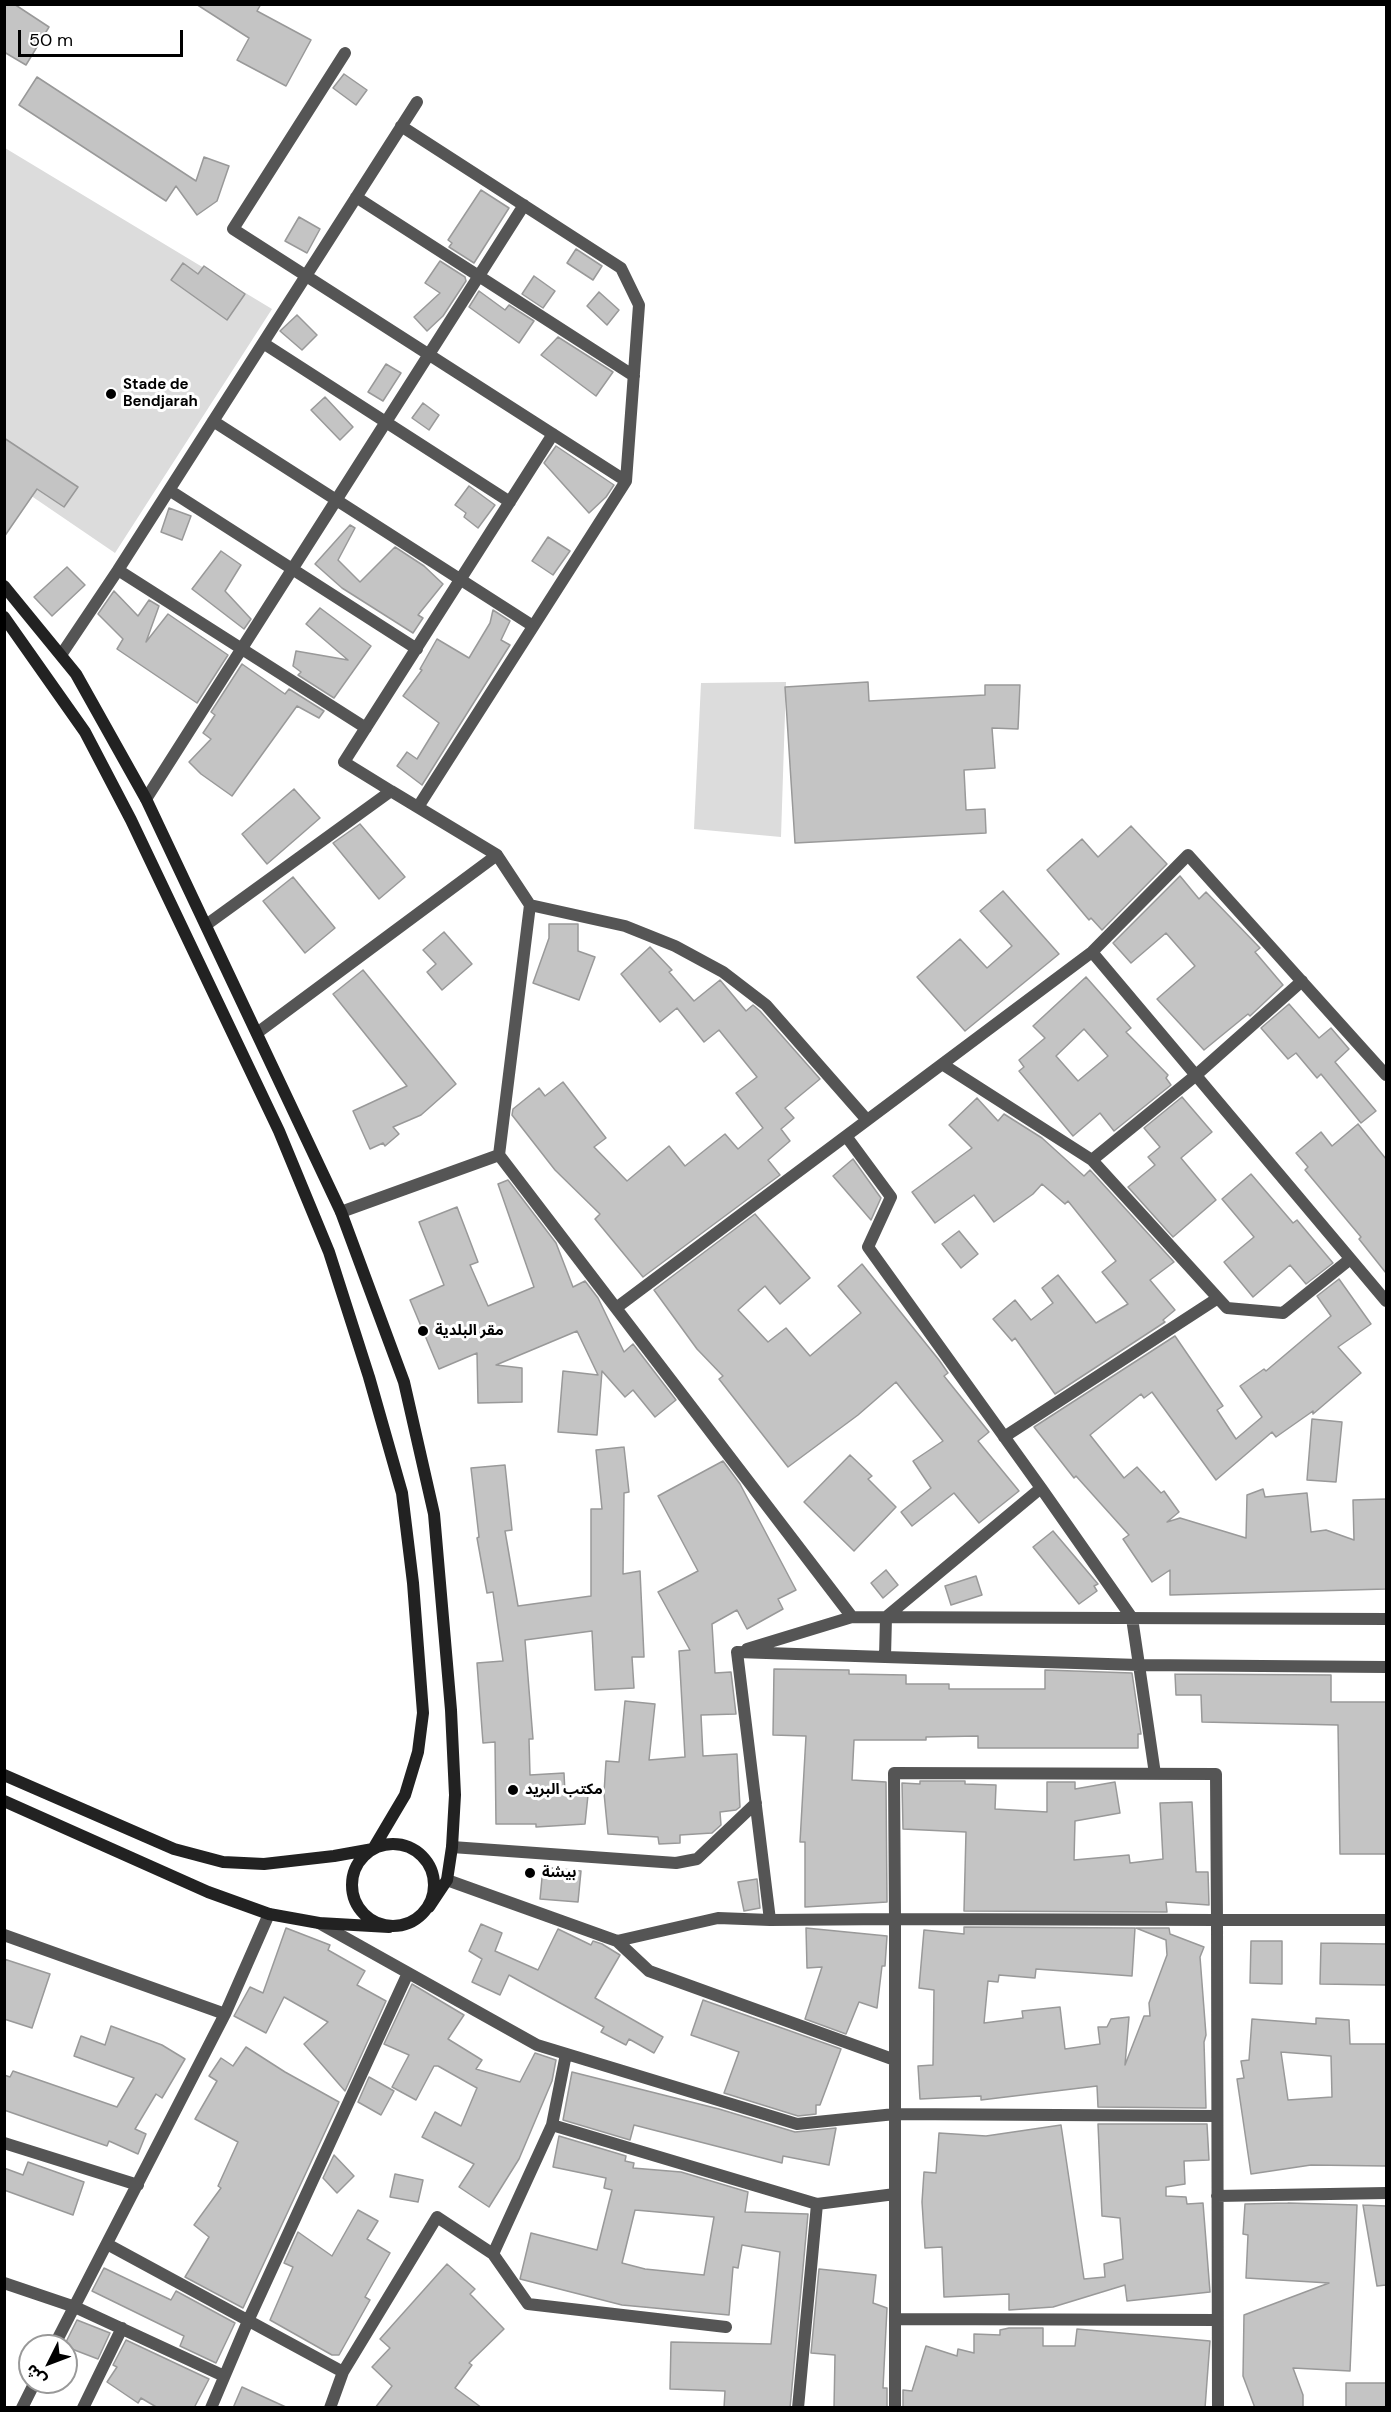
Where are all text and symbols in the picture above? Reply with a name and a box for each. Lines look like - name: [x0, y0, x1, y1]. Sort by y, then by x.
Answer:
- scale bar: [21, 18, 186, 56]
- text: 50 m: [29, 28, 73, 52]
- place label: Stade de Bendjarah: [123, 376, 198, 411]
- marker: Stade de Bendjarah: [104, 387, 118, 401]
- place label: مقر البلدية: [435, 1322, 504, 1340]
- marker: مقر البلدية: [416, 1324, 430, 1338]
- place label: مكتب البريد: [525, 1781, 603, 1799]
- marker: مكتب البريد: [506, 1783, 520, 1797]
- place label: بيشة: [542, 1864, 577, 1882]
- marker: بيشة: [523, 1866, 537, 1880]
- north arrow: [18, 2334, 78, 2394]
- text: ش: [21, 2360, 51, 2390]

